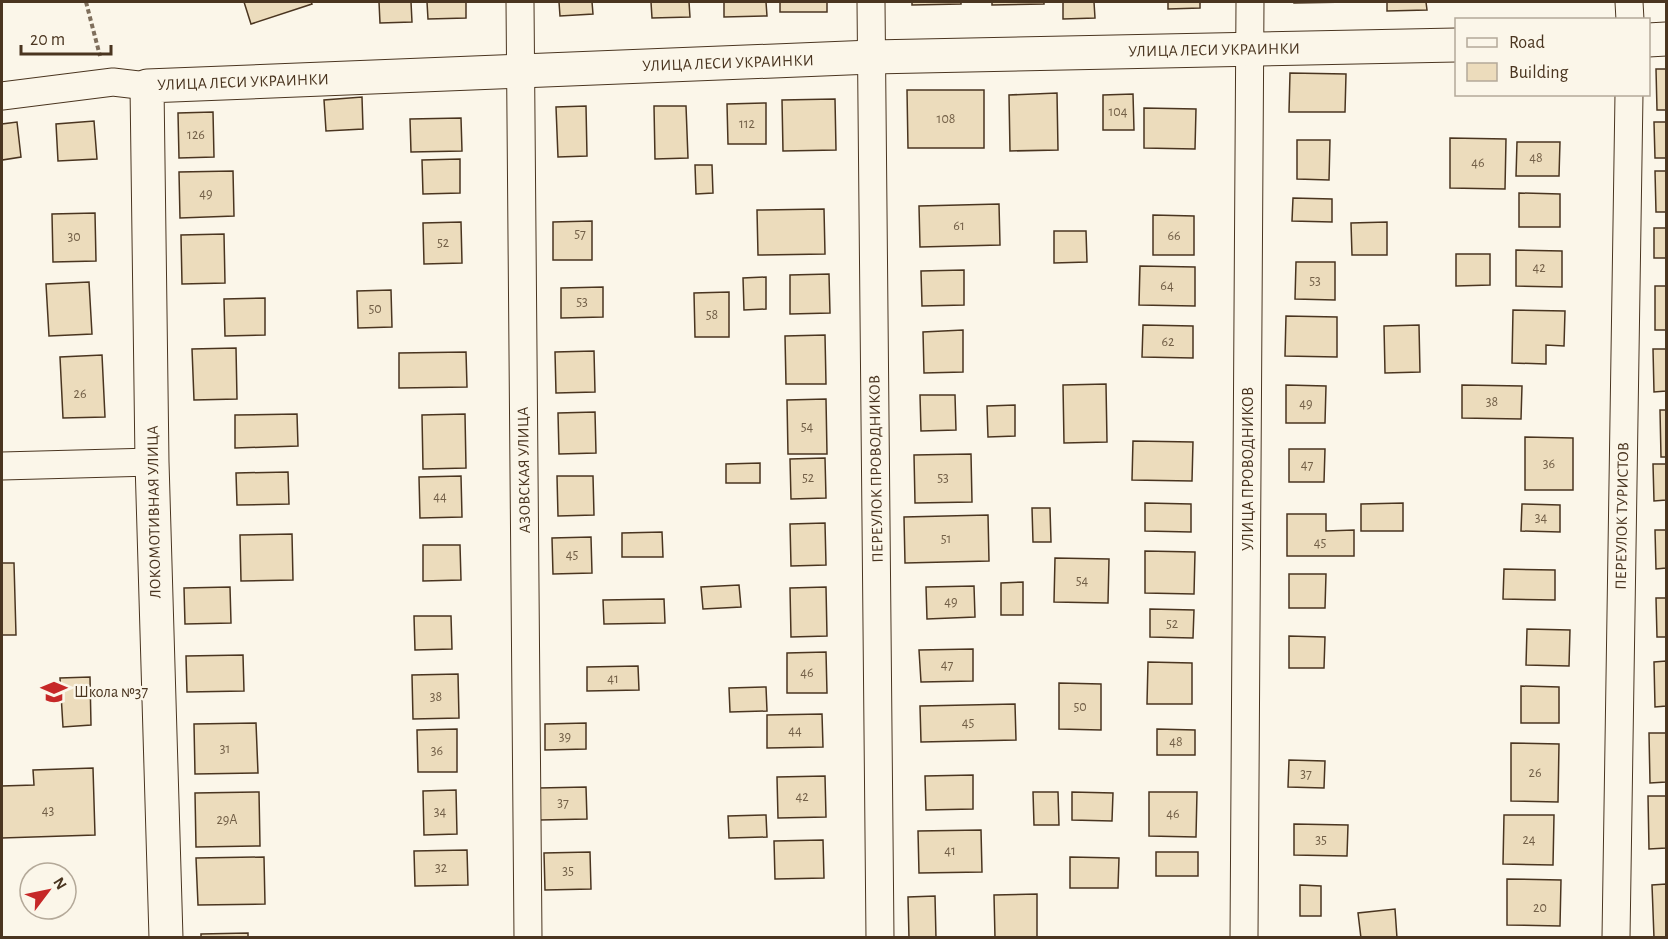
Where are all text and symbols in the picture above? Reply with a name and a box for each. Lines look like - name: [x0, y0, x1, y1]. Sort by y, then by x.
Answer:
- scale bar: [21, 18, 111, 56]
- legend: [1455, 18, 1650, 96]
- text: 20 m: [30, 31, 65, 49]
- text: Road: [1509, 34, 1545, 52]
- street label: УЛИЦА ЛЕСИ УКРАИНКИ: [1128, 41, 1300, 59]
- street label: УЛИЦА ЛЕСИ УКРАИНКИ: [642, 52, 814, 74]
- text: Building: [1509, 64, 1569, 82]
- street label: УЛИЦА ЛЕСИ УКРАИНКИ: [157, 71, 329, 93]
- house number: 104: [1109, 105, 1128, 119]
- house number: 108: [937, 112, 955, 126]
- house number: 112: [739, 117, 755, 131]
- house number: 126: [187, 128, 205, 142]
- house number: 48: [1529, 151, 1543, 165]
- house number: 46: [1471, 156, 1485, 170]
- house number: 49: [199, 187, 213, 201]
- house number: 61: [953, 219, 965, 233]
- house number: 57: [574, 227, 586, 241]
- house number: 66: [1167, 229, 1181, 243]
- house number: 30: [67, 230, 81, 244]
- house number: 52: [437, 236, 449, 250]
- house number: 42: [1532, 261, 1546, 275]
- house number: 53: [1309, 274, 1321, 288]
- house number: 64: [1160, 279, 1174, 293]
- house number: 53: [576, 295, 588, 309]
- house number: 50: [368, 302, 382, 316]
- house number: 58: [706, 308, 718, 322]
- house number: 62: [1162, 335, 1174, 349]
- street label: ПЕРЕУЛОК ПРОВОДНИКОВ: [866, 375, 886, 563]
- house number: 26: [74, 387, 86, 401]
- street label: УЛИЦА ПРОВОДНИКОВ: [1240, 387, 1256, 551]
- house number: 38: [1486, 395, 1498, 409]
- house number: 49: [1299, 397, 1313, 411]
- street label: АЗОВСКАЯ УЛИЦА: [515, 406, 533, 533]
- house number: 54: [801, 420, 814, 434]
- street label: ЛОКОМОТИВНАЯ УЛИЦА: [144, 425, 164, 599]
- street label: ПЕРЕУЛОК ТУРИСТОВ: [1613, 442, 1631, 590]
- house number: 36: [1543, 457, 1555, 471]
- house number: 47: [1301, 458, 1313, 472]
- house number: 52: [802, 471, 814, 485]
- house number: 53: [937, 471, 949, 485]
- house number: 44: [433, 490, 447, 504]
- house number: 34: [1535, 511, 1548, 525]
- house number: 51: [941, 532, 951, 546]
- house number: 45: [1314, 536, 1326, 550]
- house number: 45: [566, 548, 578, 562]
- house number: 54: [1076, 574, 1089, 588]
- house number: 49: [944, 595, 958, 609]
- house number: 52: [1166, 617, 1178, 631]
- house number: 47: [941, 658, 953, 672]
- house number: 46: [800, 666, 814, 680]
- house number: 41: [607, 672, 619, 686]
- school or university icon: Школа №37: [39, 677, 69, 707]
- place label: Школа №37: [74, 684, 148, 700]
- house number: 38: [430, 690, 442, 704]
- house number: 50: [1073, 700, 1087, 714]
- house number: 45: [962, 716, 974, 730]
- house number: 44: [788, 724, 802, 738]
- house number: 39: [559, 730, 571, 744]
- house number: 48: [1169, 735, 1183, 749]
- house number: 31: [220, 742, 230, 756]
- house number: 36: [431, 744, 443, 758]
- house number: 26: [1529, 766, 1541, 780]
- house number: 37: [1300, 767, 1312, 781]
- house number: 42: [795, 790, 809, 804]
- house number: 37: [557, 796, 569, 810]
- house number: 43: [42, 804, 54, 818]
- house number: 34: [434, 805, 447, 819]
- house number: 46: [1166, 807, 1180, 821]
- house number: 29А: [216, 813, 238, 827]
- house number: 35: [1315, 833, 1327, 847]
- house number: 24: [1522, 833, 1536, 847]
- house number: 41: [944, 844, 956, 858]
- north arrow: [18, 861, 78, 921]
- house number: 32: [435, 861, 447, 875]
- house number: 35: [562, 864, 574, 878]
- text: N: [50, 875, 70, 893]
- house number: 20: [1533, 901, 1547, 915]

